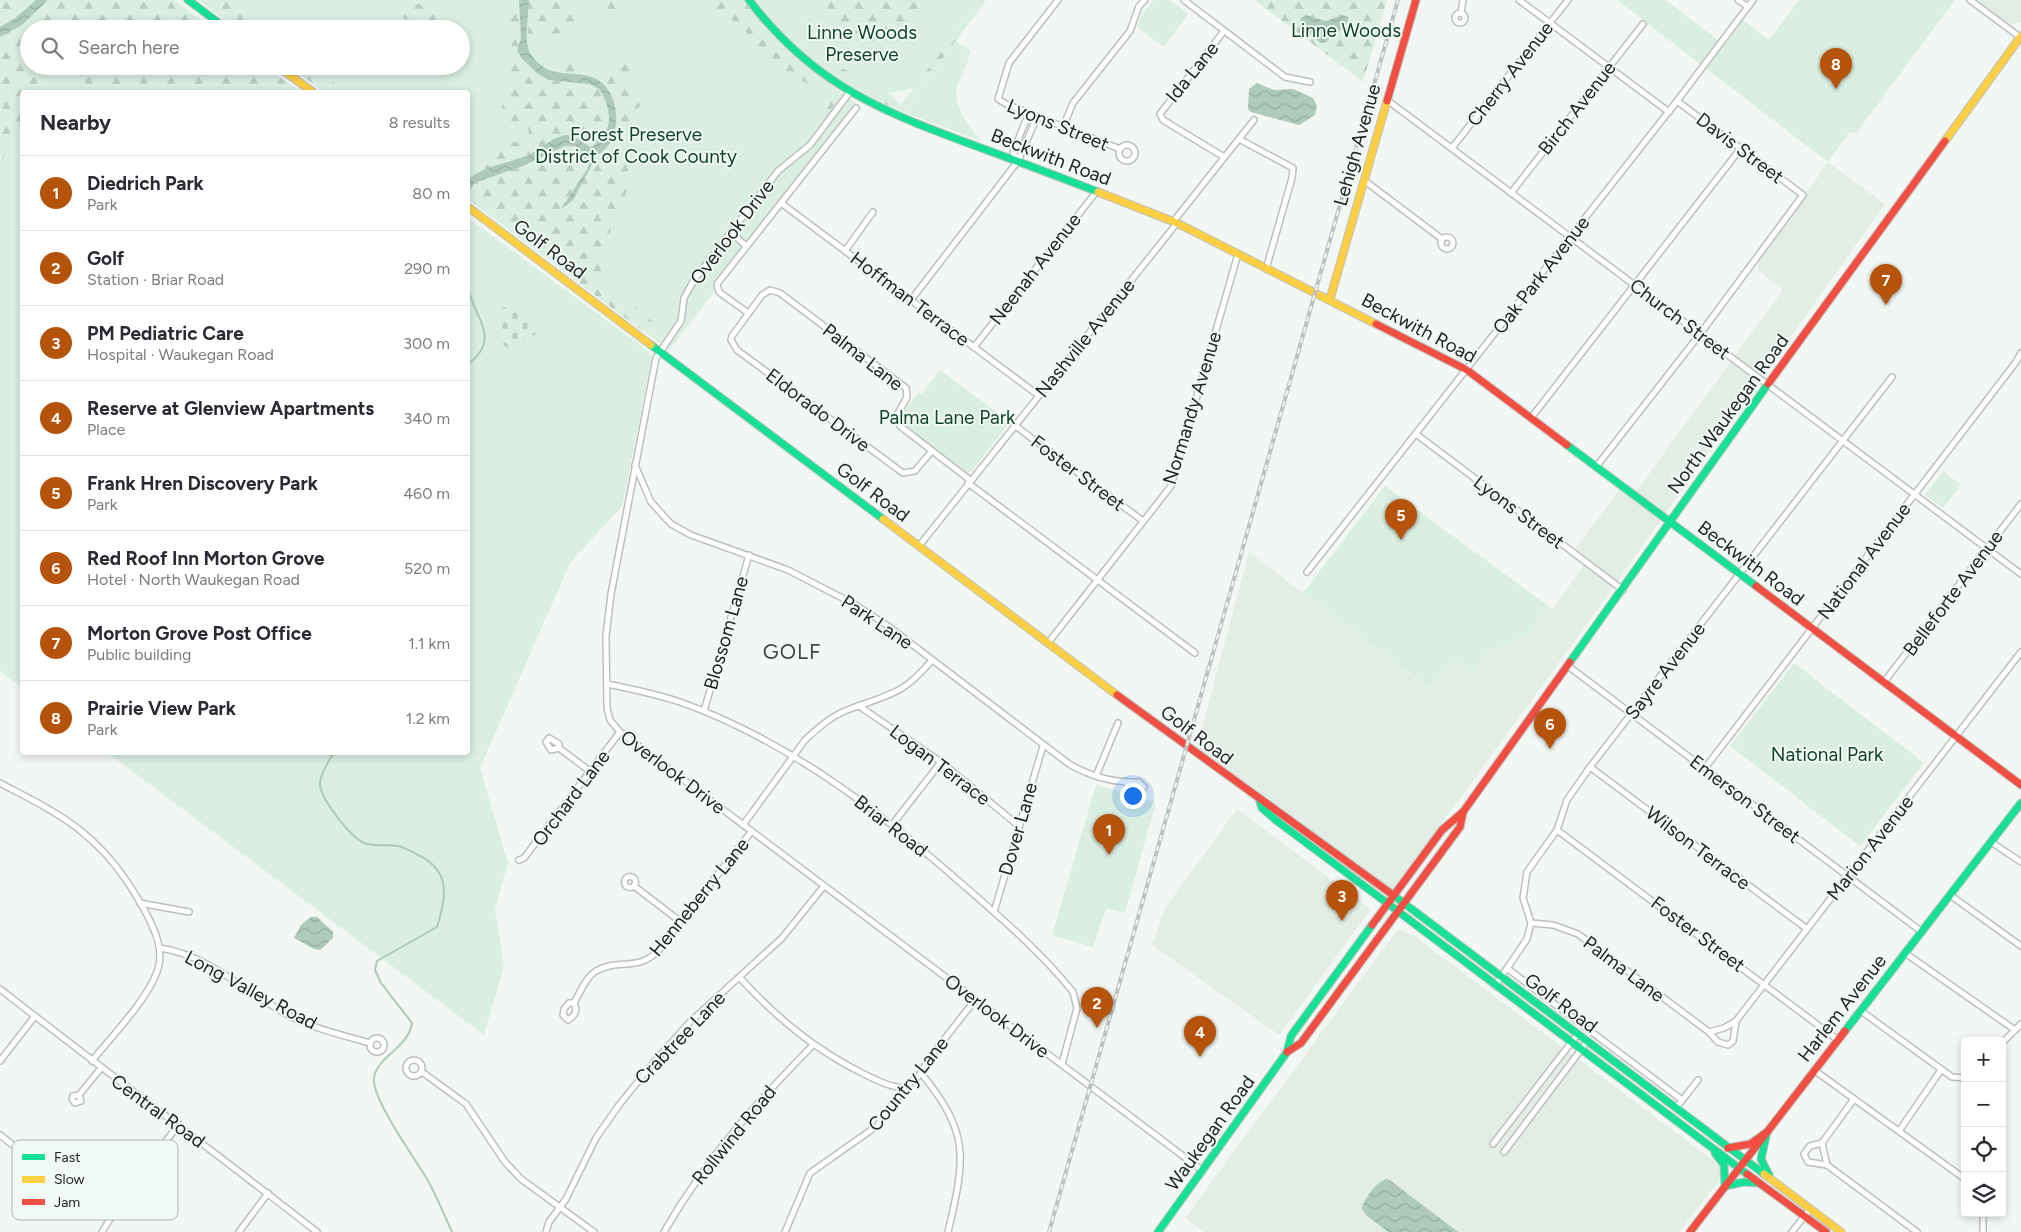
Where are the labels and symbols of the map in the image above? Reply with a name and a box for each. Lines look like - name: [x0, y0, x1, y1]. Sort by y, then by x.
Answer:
- street label: Cherry Avenue: [1462, 17, 1558, 131]
- park label: Linne Woods: [1291, 19, 1401, 42]
- park label: Linne Woods Preserve: [807, 21, 917, 66]
- street label: Ida Lane: [1161, 37, 1223, 107]
- pin: 8: [1820, 48, 1852, 89]
- street label: Birch Avenue: [1533, 57, 1621, 159]
- street label: Lehigh Avenue: [1329, 81, 1385, 209]
- street label: Lyons Street: [1004, 94, 1112, 156]
- street label: Davis Street: [1692, 108, 1788, 188]
- park label: Forest Preserve District of Cook County: [535, 123, 737, 168]
- street label: Beckwith Road: [988, 124, 1114, 190]
- street label: Overlook Drive: [685, 175, 779, 289]
- street label: Neenah Avenue: [984, 209, 1086, 329]
- street label: Oak Park Avenue: [1488, 211, 1594, 339]
- street label: Golf Road: [509, 214, 591, 284]
- street label: Hoffman Terrace: [846, 247, 974, 351]
- pin: 7: [1870, 264, 1902, 305]
- street label: Nashville Avenue: [1030, 274, 1140, 402]
- street label: Church Street: [1625, 274, 1735, 364]
- street label: Beckwith Road: [1358, 288, 1480, 368]
- street label: Palma Lane: [818, 318, 908, 396]
- street label: Normandy Avenue: [1158, 329, 1226, 487]
- street label: North Waukegan Road: [1662, 330, 1794, 498]
- street label: Eldorado Drive: [761, 363, 875, 457]
- park label: Palma Lane Park: [879, 406, 1016, 429]
- street label: Foster Street: [1026, 430, 1130, 516]
- street label: Golf Road: [832, 457, 914, 527]
- street label: Lyons Street: [1469, 470, 1569, 554]
- street label: National Avenue: [1813, 498, 1915, 624]
- pin: 5: [1385, 499, 1417, 540]
- street label: Beckwith Road: [1693, 516, 1809, 610]
- street label: Belleforte Avenue: [1898, 526, 2008, 660]
- street label: Blossom Lane: [699, 574, 753, 692]
- street label: Park Lane: [837, 590, 917, 654]
- street label: Sayre Avenue: [1620, 618, 1710, 724]
- district label: GOLF: [763, 639, 821, 664]
- street label: Golf Road: [1156, 700, 1238, 770]
- pin: 6: [1534, 708, 1566, 749]
- street label: Logan Terrace: [885, 720, 995, 810]
- street label: Overlook Drive: [616, 725, 730, 819]
- park label: National Park: [1771, 743, 1884, 766]
- street label: Orchard Lane: [527, 745, 615, 851]
- street label: Emerson Street: [1685, 750, 1805, 848]
- street label: Dover Lane: [994, 780, 1042, 878]
- your location: [1120, 783, 1146, 809]
- street label: Briar Road: [850, 790, 932, 862]
- street label: Marion Avenue: [1822, 791, 1918, 905]
- street label: Wilson Terrace: [1641, 801, 1755, 895]
- pin: 1: [1093, 814, 1125, 855]
- street label: Henneberry Lane: [644, 833, 754, 961]
- pin: 3: [1326, 880, 1358, 921]
- street label: Foster Street: [1646, 891, 1750, 977]
- street label: Palma Lane: [1579, 931, 1669, 1007]
- street label: Long Valley Road: [181, 945, 321, 1035]
- street label: Harlem Avenue: [1793, 950, 1891, 1066]
- street label: Golf Road: [1520, 968, 1602, 1038]
- street label: Overlook Drive: [940, 969, 1054, 1063]
- street label: Crabtree Lane: [630, 987, 730, 1089]
- pin: 2: [1081, 987, 1113, 1028]
- pin: 4: [1184, 1016, 1216, 1057]
- street label: Country Lane: [863, 1032, 953, 1136]
- street label: Central Road: [107, 1069, 209, 1153]
- street label: Waukegan Road: [1160, 1071, 1260, 1195]
- street label: Rollwind Road: [687, 1081, 781, 1189]
- legend: [12, 1140, 178, 1220]
- text: Fast: [54, 1149, 80, 1166]
- text: Slow: [54, 1171, 85, 1188]
- text: Jam: [54, 1194, 80, 1211]

